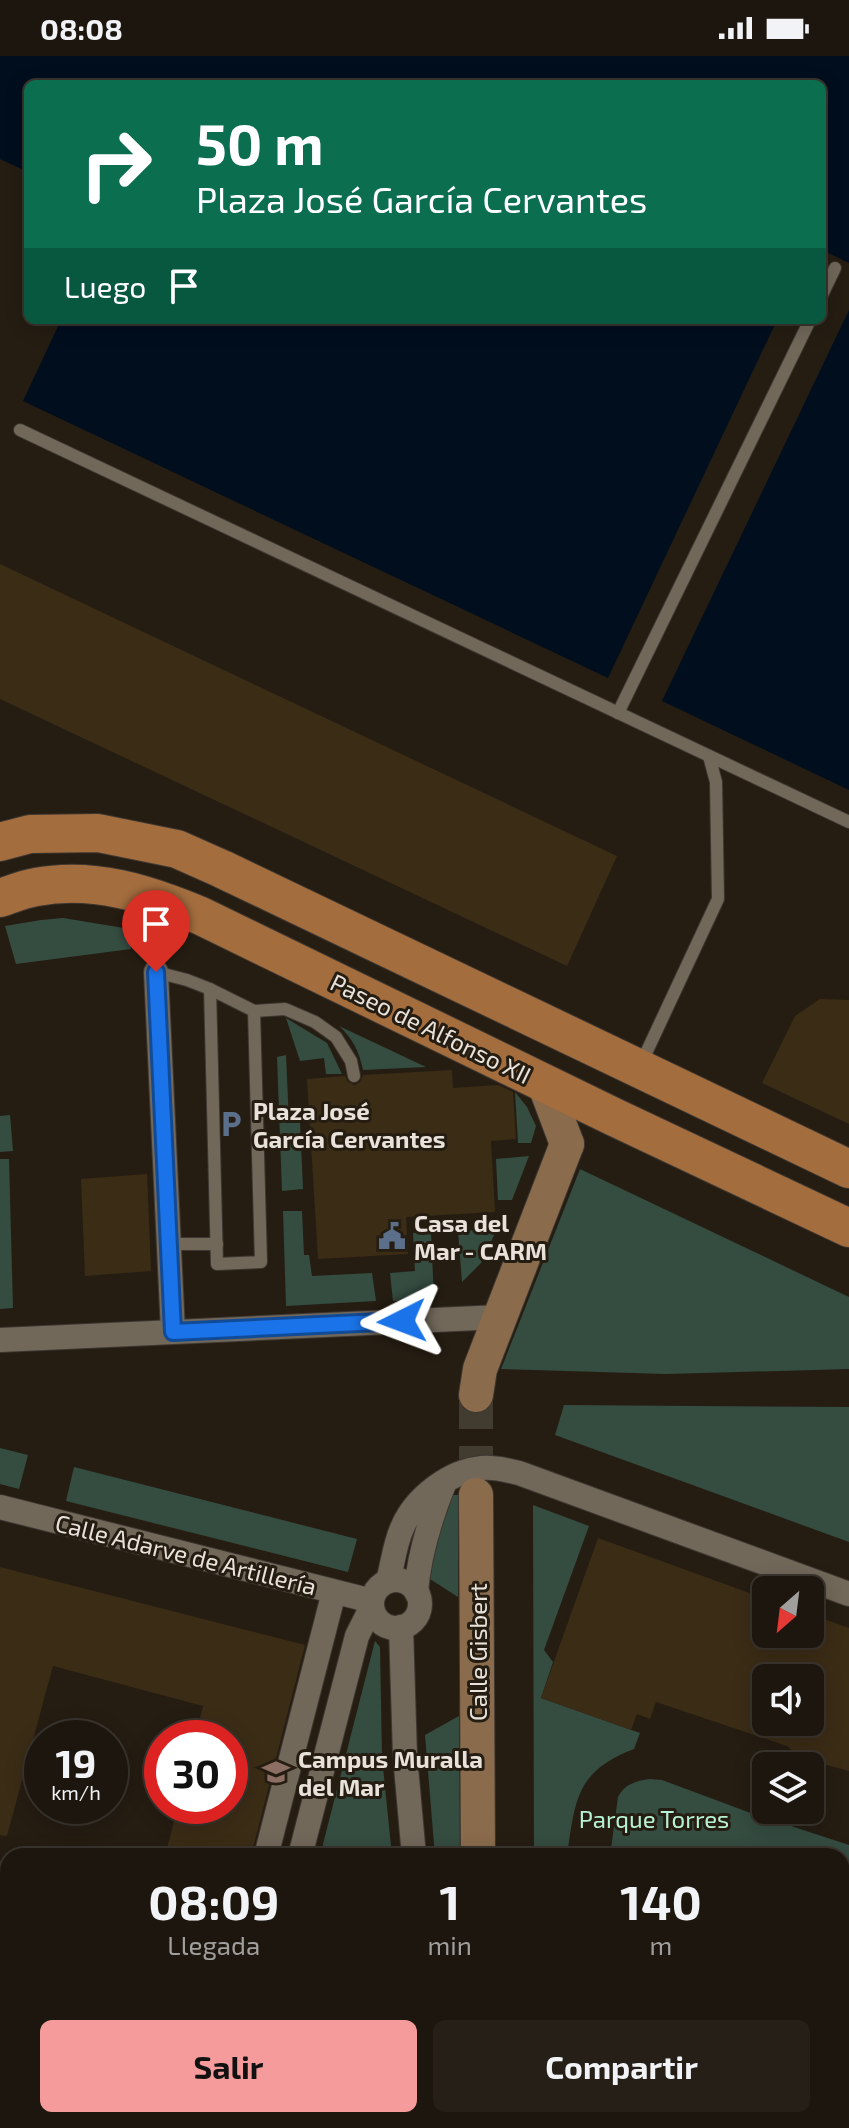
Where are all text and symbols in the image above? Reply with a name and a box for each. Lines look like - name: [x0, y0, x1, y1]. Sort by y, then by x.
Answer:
- text: 08:08: [40, 10, 123, 46]
- text: 50 m: [196, 109, 324, 176]
- icon: right: [64, 112, 168, 216]
- text: Plaza José García Cervantes: [196, 177, 647, 220]
- icon: arrive: [162, 264, 206, 308]
- text: Luego: [64, 268, 146, 304]
- pin: [122, 890, 190, 972]
- icon: arrive: [134, 902, 178, 946]
- street label: Paseo de Alfonso XII: [326, 967, 536, 1089]
- place label: Plaza José García Cervantes: [253, 1096, 446, 1153]
- parking icon: Plaza José García Cervantes: [216, 1109, 246, 1139]
- place label: Casa del Mar - CARM: [414, 1208, 547, 1265]
- public building icon: Casa del Mar - CARM: [377, 1221, 407, 1251]
- position arrow: [360, 1279, 444, 1363]
- street label: Calle Adarve de Artillería: [52, 1508, 320, 1600]
- north arrow: [752, 1576, 824, 1648]
- map controls: [752, 1576, 824, 1824]
- street label: Calle Gisbert: [463, 1583, 492, 1721]
- button: sound: [752, 1664, 824, 1736]
- speed limit sign: 30: [144, 1720, 248, 1824]
- text: 19: [56, 1738, 96, 1786]
- place label: Campus Muralla del Mar: [298, 1744, 483, 1801]
- button: layers: [752, 1752, 824, 1824]
- school or university icon: Campus Muralla del Mar: [261, 1757, 291, 1787]
- text: km/h: [51, 1780, 101, 1804]
- park label: Parque Torres: [579, 1804, 729, 1833]
- text: 08:09: [148, 1872, 279, 1930]
- text: 1: [439, 1872, 460, 1930]
- text: 140: [620, 1872, 702, 1930]
- text: Llegada: [167, 1929, 260, 1960]
- text: min: [428, 1929, 472, 1960]
- text: m: [650, 1929, 672, 1960]
- button: Salir: [40, 2020, 417, 2112]
- button: Compartir: [433, 2020, 810, 2112]

